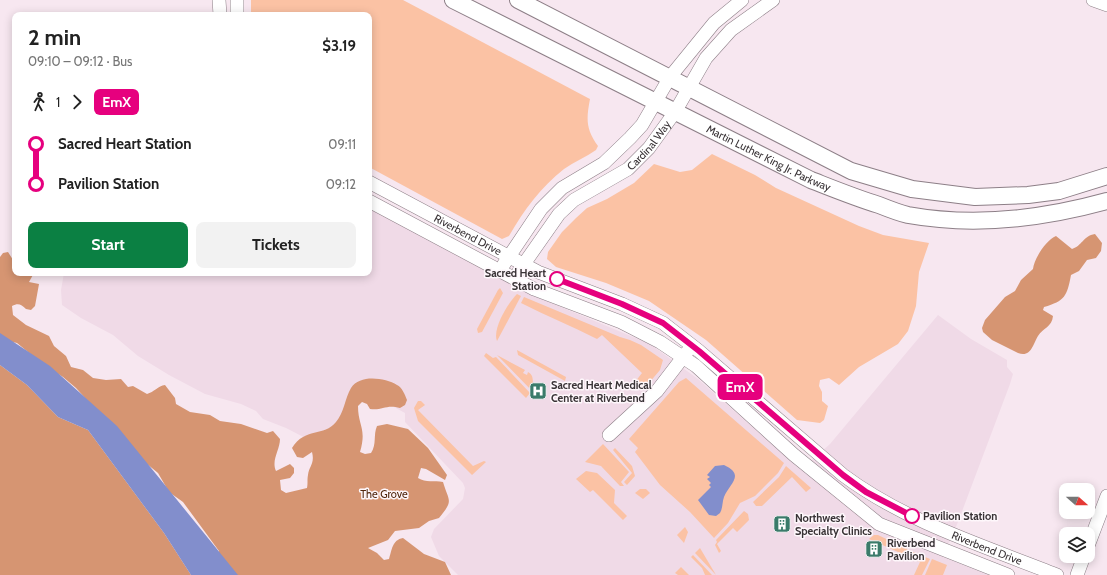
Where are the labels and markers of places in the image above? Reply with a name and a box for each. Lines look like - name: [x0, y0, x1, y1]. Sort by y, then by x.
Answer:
- place label: Sacred Heart Station: [485, 266, 546, 293]
- marker: Sacred Heart Station: [549, 271, 565, 287]
- place label: Sacred Heart Medical Center at Riverbend: [551, 378, 652, 405]
- hospital icon: Sacred Heart Medical Center at Riverbend: [528, 381, 548, 401]
- marker: Pavilion Station: [904, 508, 920, 524]
- place label: Pavilion Station: [923, 509, 997, 523]
- place label: Northwest Specialty Clinics: [795, 511, 872, 538]
- building icon: Northwest Specialty Clinics: [772, 514, 792, 534]
- place label: Riverbend Pavilion: [887, 536, 935, 563]
- building icon: Riverbend Pavilion: [864, 539, 884, 559]

